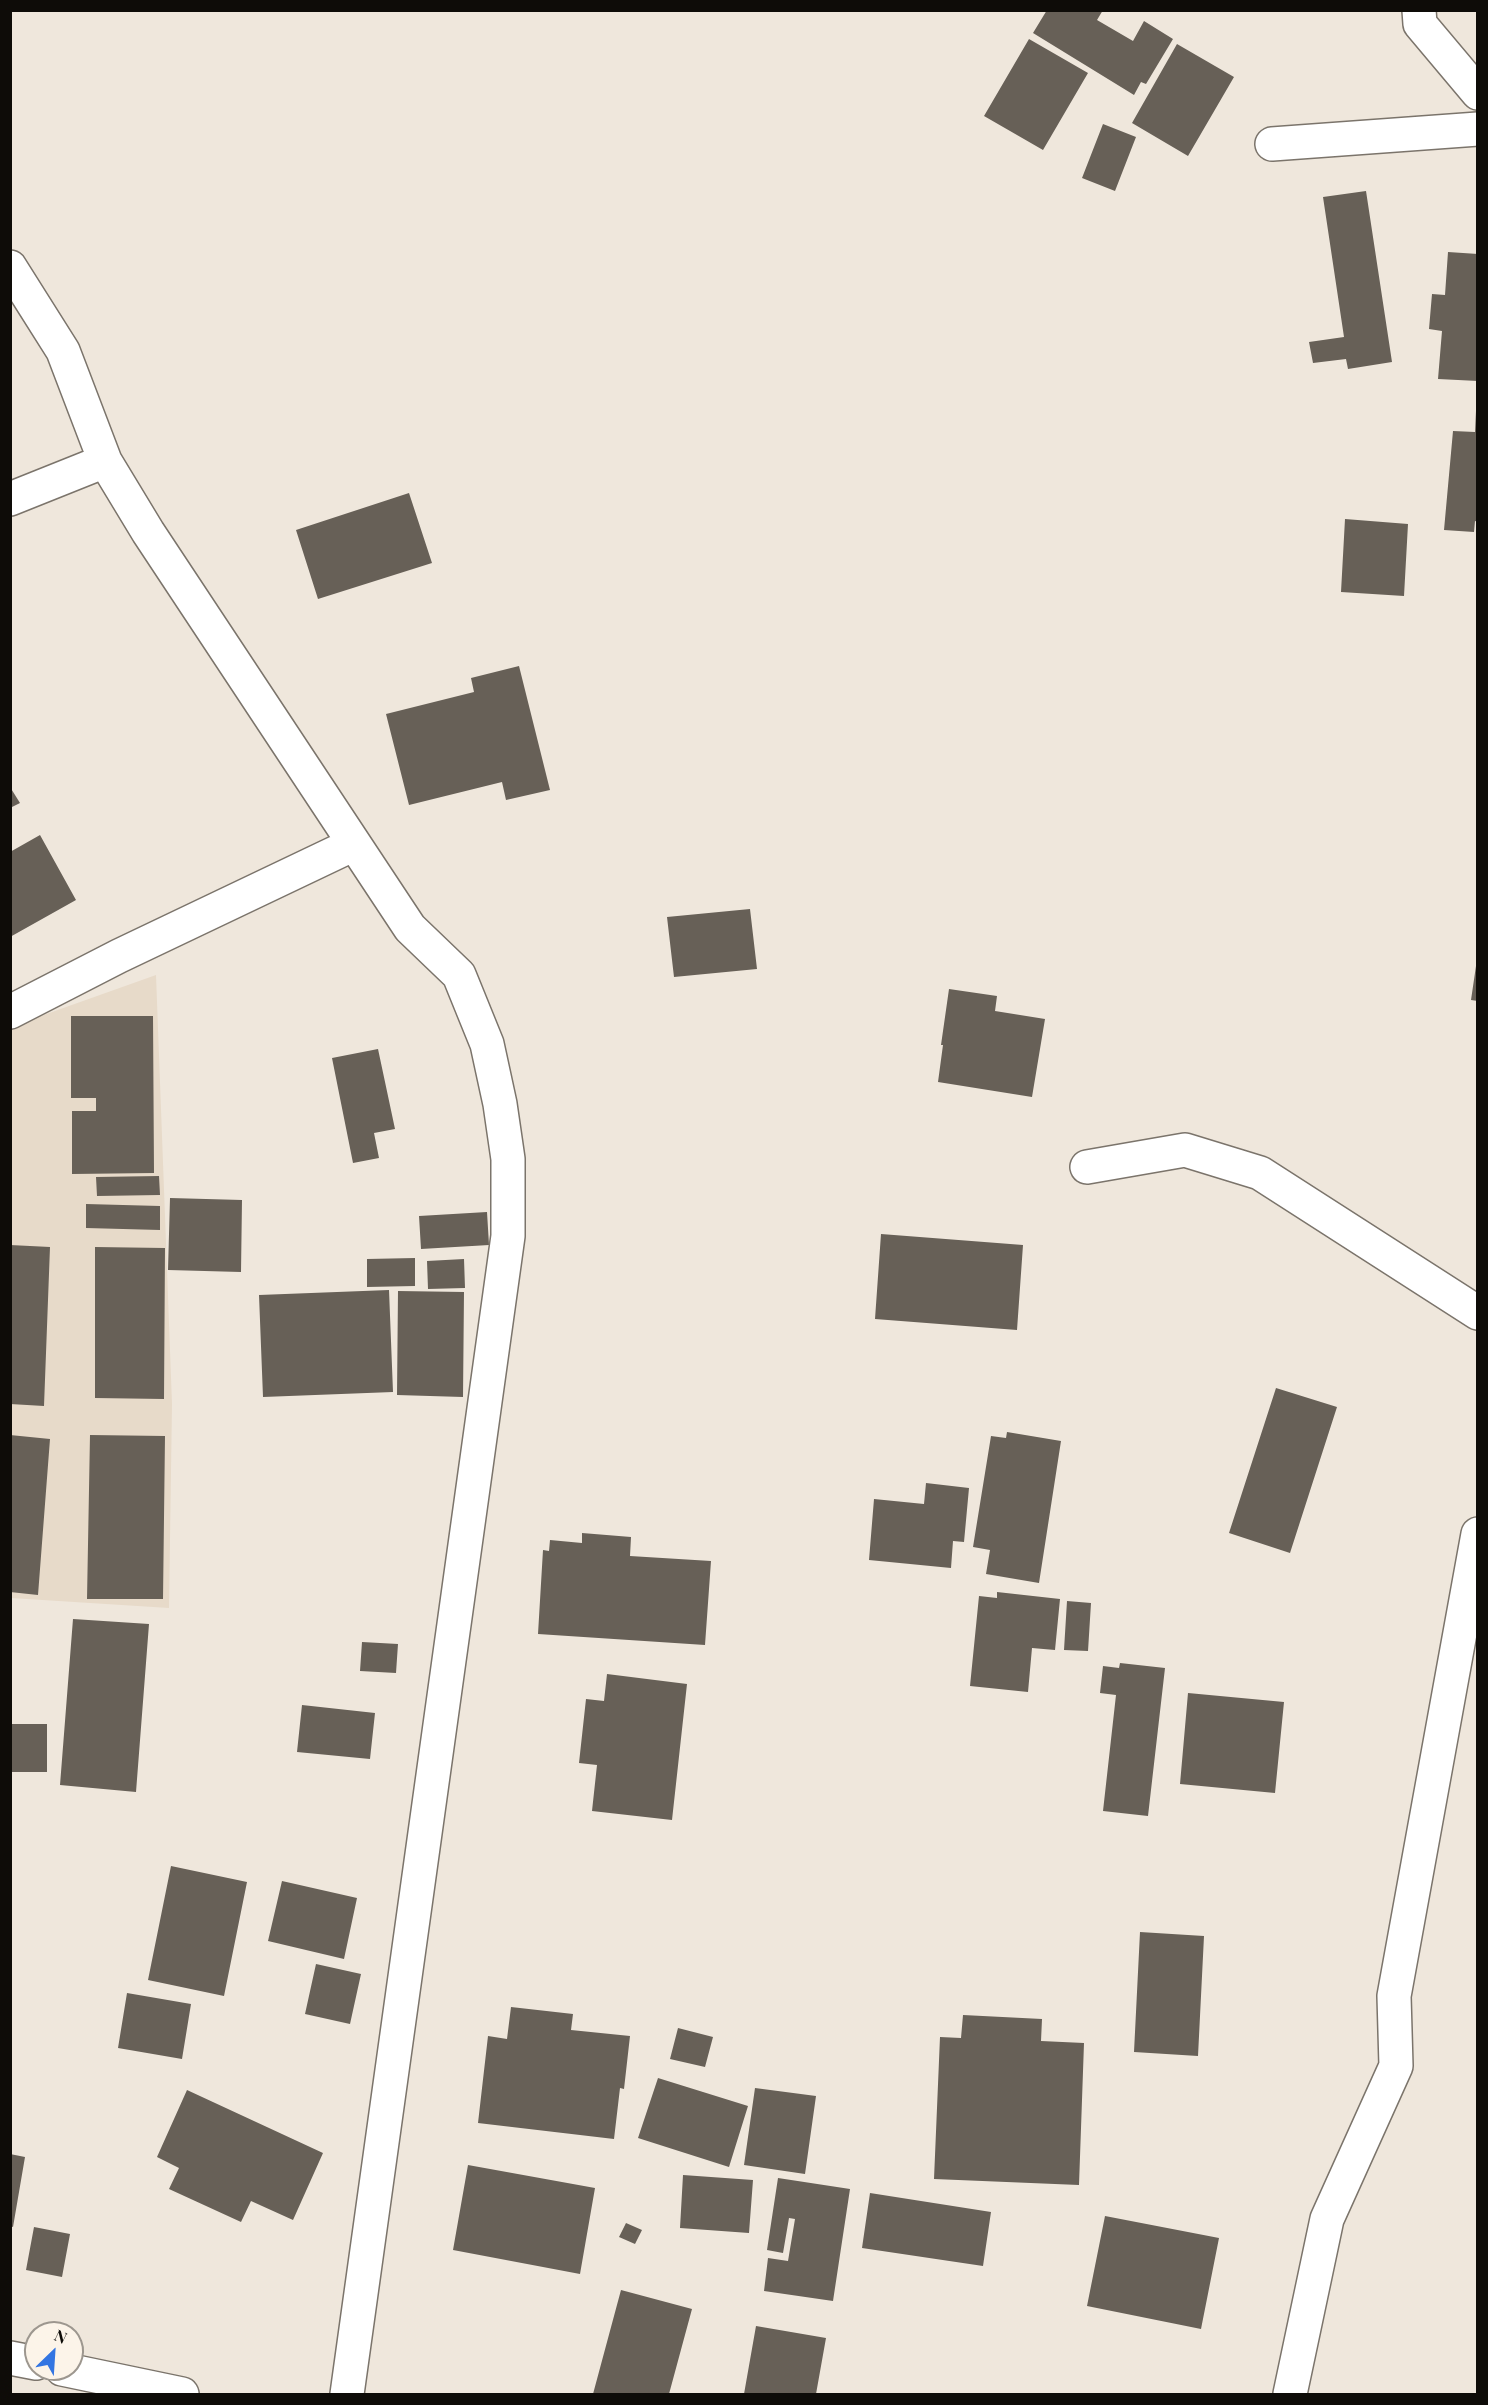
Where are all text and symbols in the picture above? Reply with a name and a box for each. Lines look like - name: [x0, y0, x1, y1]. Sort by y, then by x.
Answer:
- north arrow: [24, 2321, 84, 2381]
- text: N: [51, 2324, 71, 2348]

